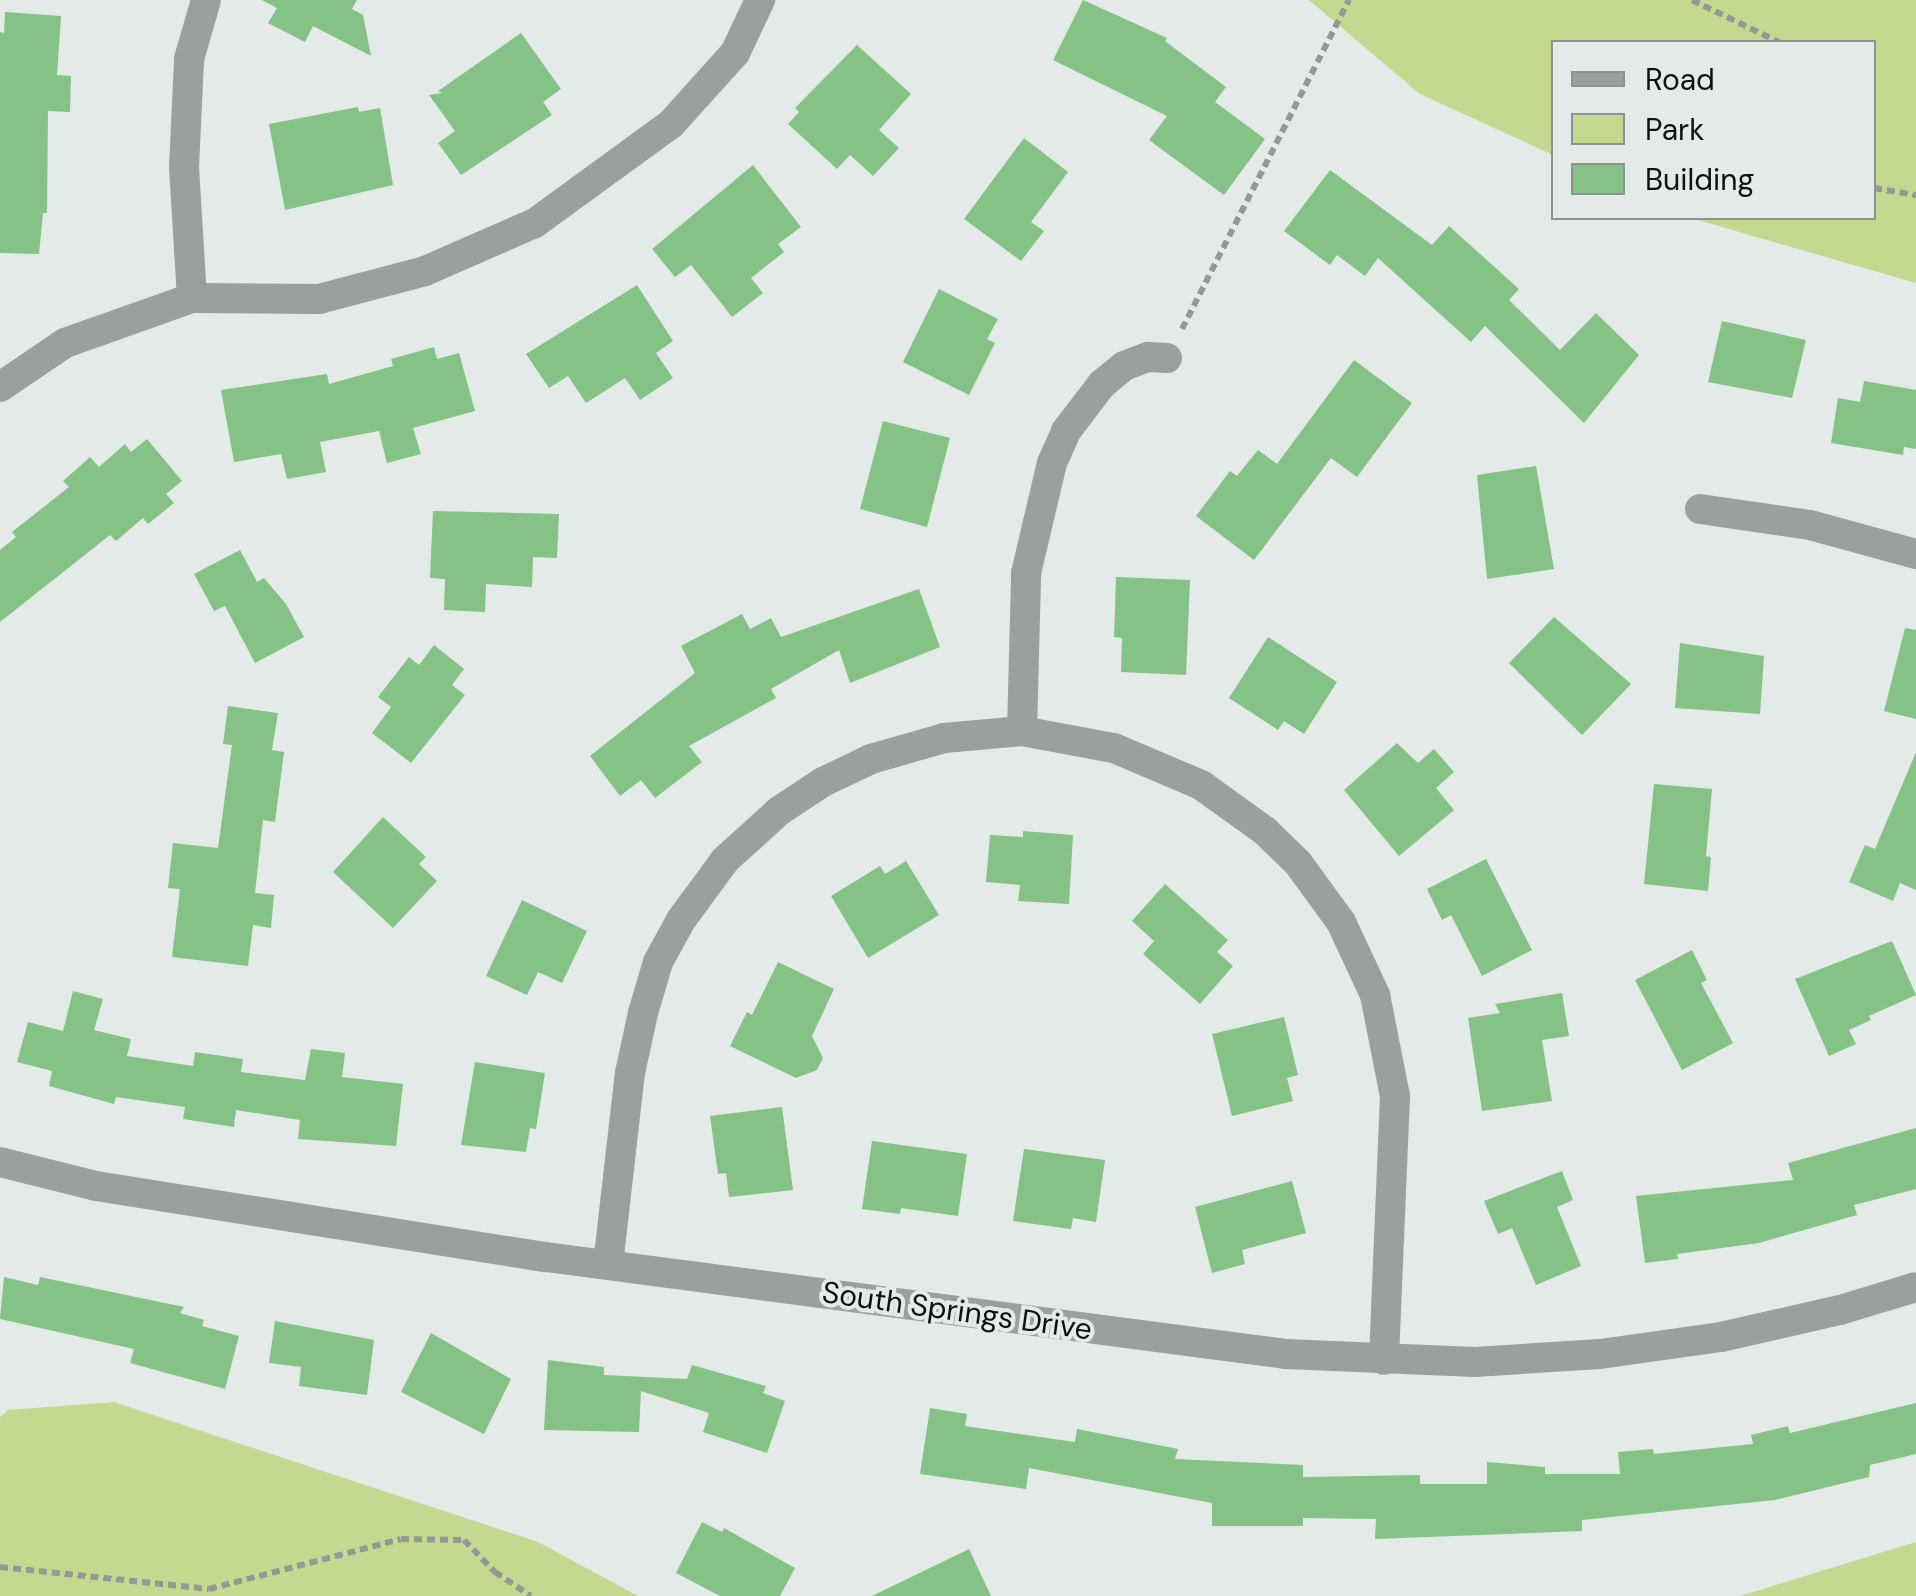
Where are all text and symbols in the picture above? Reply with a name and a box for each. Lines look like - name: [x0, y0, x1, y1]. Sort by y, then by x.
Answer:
- legend: [1551, 40, 1876, 220]
- text: Road: [1645, 60, 1715, 99]
- text: Park: [1645, 110, 1704, 149]
- text: Building: [1645, 160, 1754, 199]
- street label: South Springs Drive: [820, 1274, 1094, 1348]

